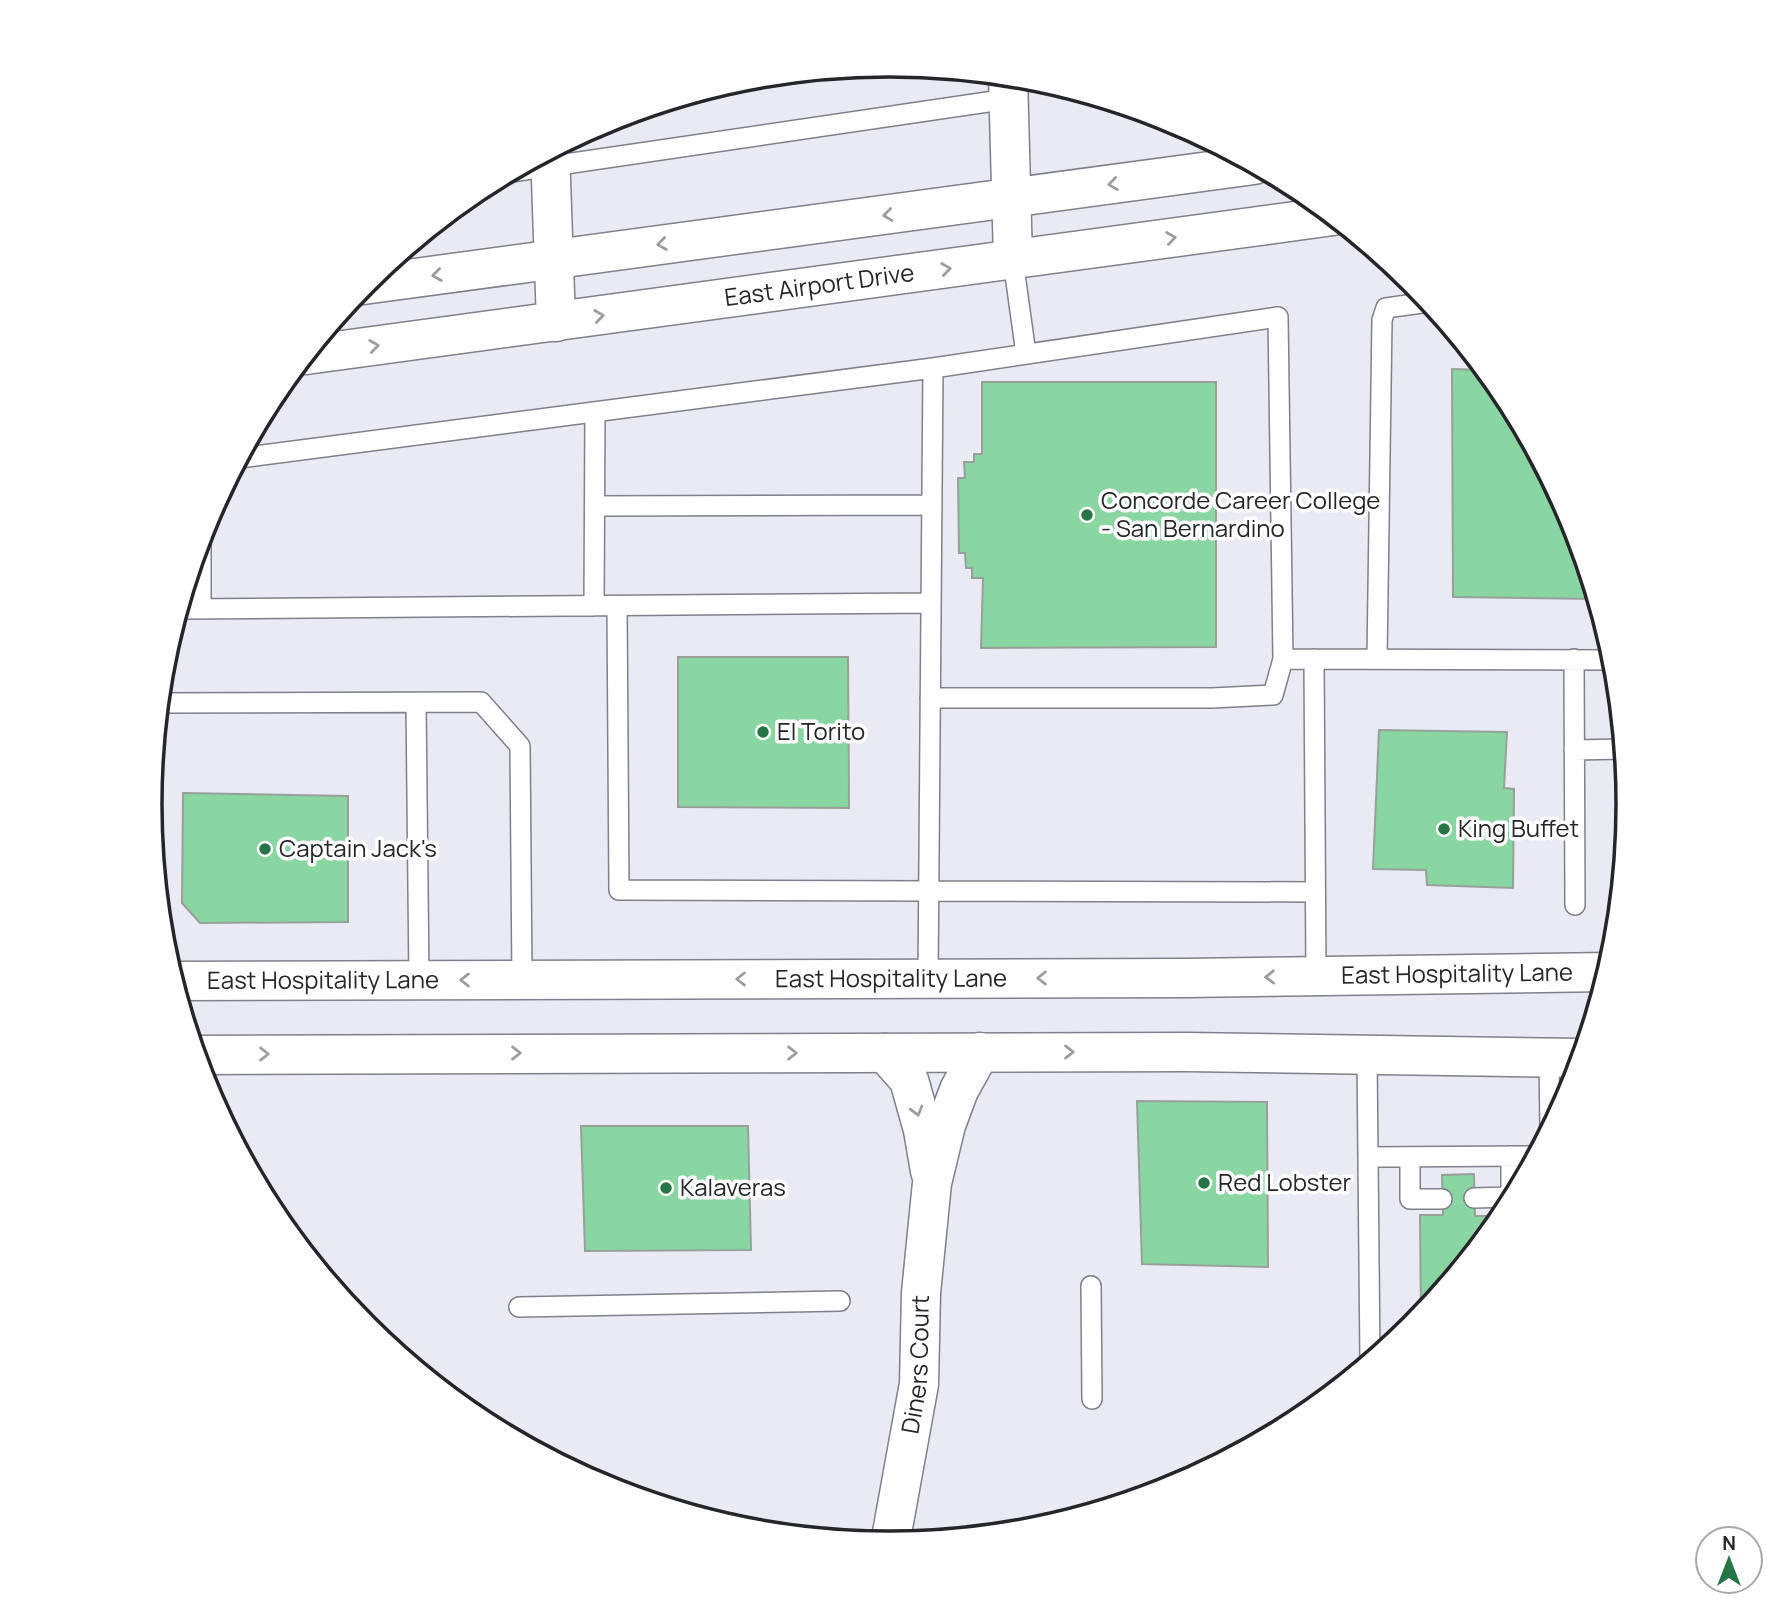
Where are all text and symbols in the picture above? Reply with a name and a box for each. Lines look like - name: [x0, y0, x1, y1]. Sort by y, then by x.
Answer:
- one-way arrow: [1107, 176, 1119, 191]
- one-way arrow: [882, 208, 894, 223]
- one-way arrow: [1165, 231, 1177, 246]
- one-way arrow: [656, 236, 668, 251]
- street label: East Airport Drive: [722, 255, 916, 313]
- one-way arrow: [940, 261, 952, 276]
- one-way arrow: [431, 267, 443, 282]
- one-way arrow: [593, 309, 605, 324]
- one-way arrow: [368, 339, 379, 354]
- place label: Concorde Career College - San Bernardino: [1101, 483, 1380, 544]
- marker: Concorde Career College - San Bernardino: [1079, 507, 1095, 523]
- place label: El Torito: [777, 714, 865, 747]
- marker: El Torito: [755, 724, 771, 740]
- place label: King Buffet: [1458, 811, 1579, 844]
- marker: King Buffet: [1436, 821, 1452, 837]
- place label: Captain Jack's: [279, 831, 437, 864]
- marker: Captain Jack's: [257, 841, 273, 857]
- street label: East Hospitality Lane: [1341, 955, 1573, 991]
- street label: East Hospitality Lane: [775, 961, 1007, 994]
- street label: East Hospitality Lane: [207, 962, 439, 996]
- one-way arrow: [1264, 969, 1275, 985]
- one-way arrow: [1037, 970, 1047, 986]
- one-way arrow: [736, 971, 746, 987]
- one-way arrow: [459, 972, 470, 988]
- one-way arrow: [1064, 1044, 1075, 1060]
- one-way arrow: [511, 1045, 522, 1061]
- one-way arrow: [788, 1045, 798, 1061]
- one-way arrow: [259, 1046, 270, 1062]
- one-way arrow: [909, 1104, 924, 1116]
- place label: Red Lobster: [1218, 1165, 1351, 1198]
- place label: Kalaveras: [680, 1170, 786, 1203]
- marker: Red Lobster: [1196, 1175, 1212, 1191]
- marker: Kalaveras: [658, 1180, 674, 1196]
- street label: Diners Court: [892, 1294, 936, 1436]
- north arrow: [1694, 1525, 1764, 1595]
- text: N: [1722, 1530, 1736, 1556]

